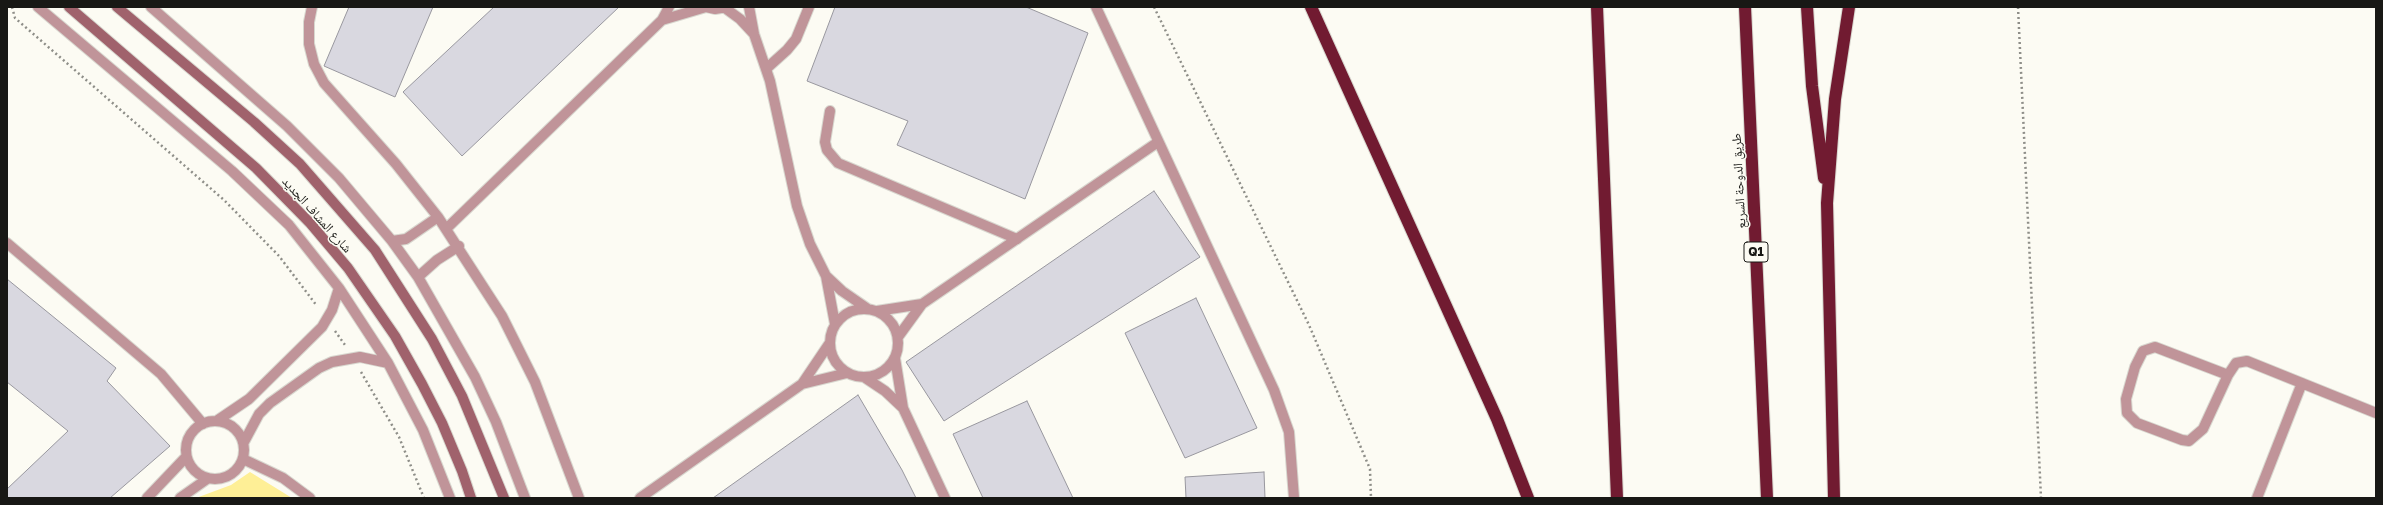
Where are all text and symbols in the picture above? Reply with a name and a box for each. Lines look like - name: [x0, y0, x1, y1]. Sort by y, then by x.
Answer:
- street label: طريق الدوحة السريع: [1729, 133, 1749, 229]
- street label: شارع المشاف الجديد: [279, 174, 355, 256]
- road number: Q1: [1744, 242, 1768, 262]

